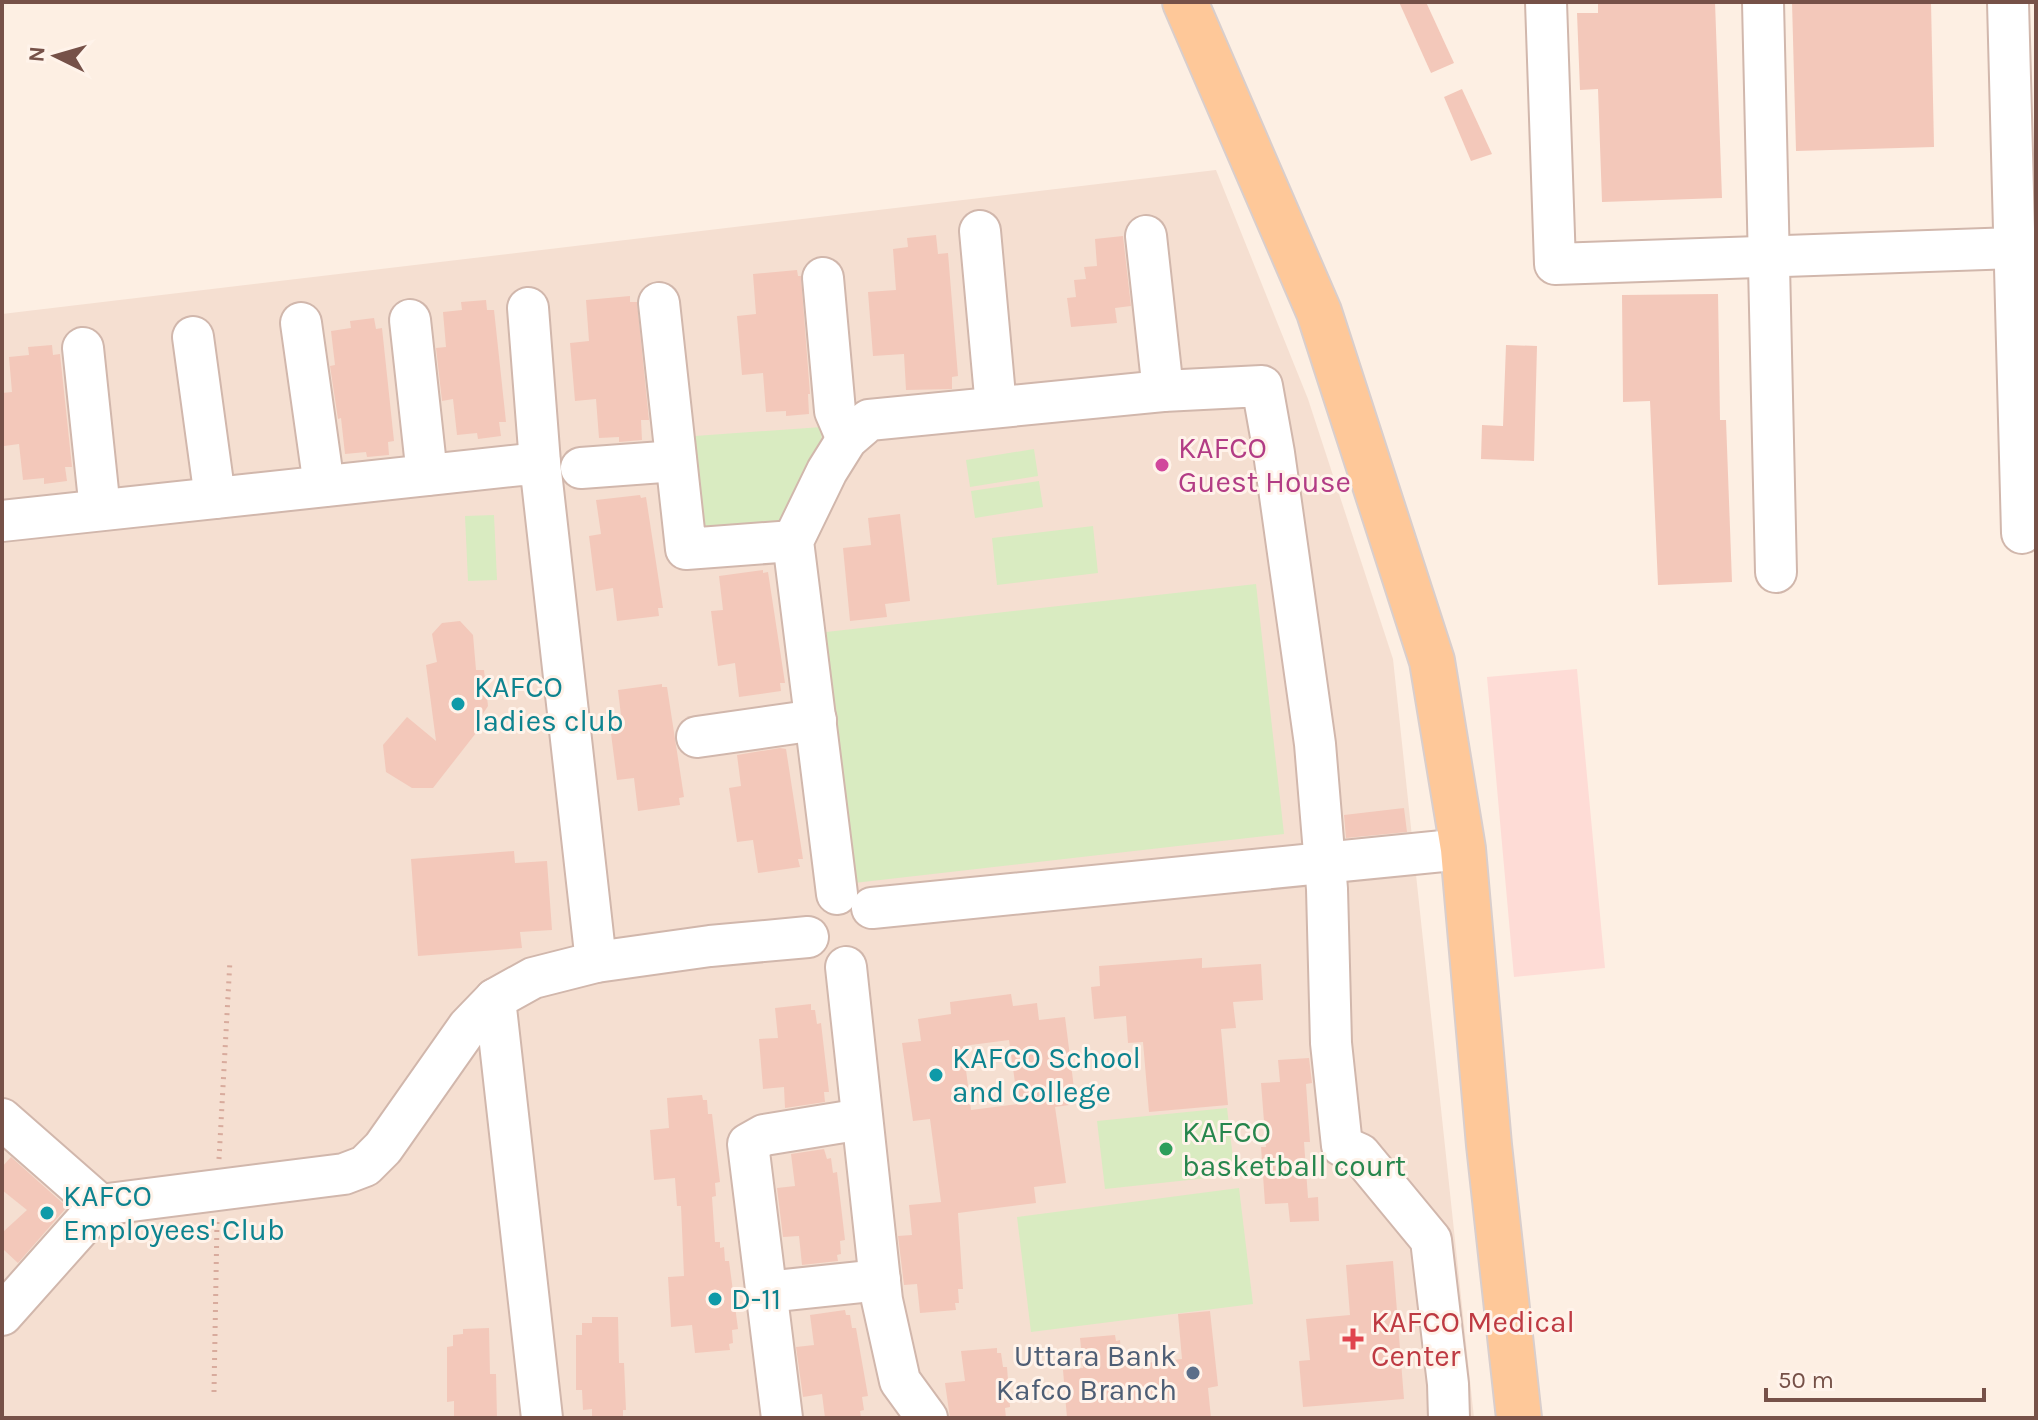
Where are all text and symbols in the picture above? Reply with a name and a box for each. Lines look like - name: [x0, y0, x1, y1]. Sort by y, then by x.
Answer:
- north arrow: [16, 16, 96, 96]
- text: N: [23, 45, 51, 63]
- place label: KAFCO Guest House: [1178, 430, 1351, 500]
- marker: KAFCO Guest House: [1153, 456, 1171, 474]
- place label: KAFCO ladies club: [474, 669, 624, 739]
- marker: KAFCO ladies club: [449, 695, 467, 713]
- place label: KAFCO School and College: [952, 1040, 1141, 1110]
- marker: KAFCO School and College: [927, 1066, 945, 1084]
- place label: KAFCO basketball court: [1182, 1114, 1406, 1184]
- marker: KAFCO basketball court: [1157, 1140, 1175, 1158]
- place label: KAFCO Employees' Club: [63, 1178, 285, 1248]
- marker: KAFCO Employees' Club: [38, 1204, 56, 1222]
- place label: D-11: [731, 1281, 781, 1317]
- marker: D-11: [706, 1290, 724, 1308]
- place label: KAFCO Medical Center: [1371, 1304, 1575, 1374]
- marker: KAFCO Medical Center: [1342, 1328, 1364, 1350]
- place label: Uttara Bank Kafco Branch: [996, 1338, 1177, 1408]
- scale bar: [1766, 1352, 1984, 1402]
- marker: Uttara Bank Kafco Branch: [1184, 1364, 1202, 1382]
- text: 50 m: [1778, 1366, 1834, 1394]

